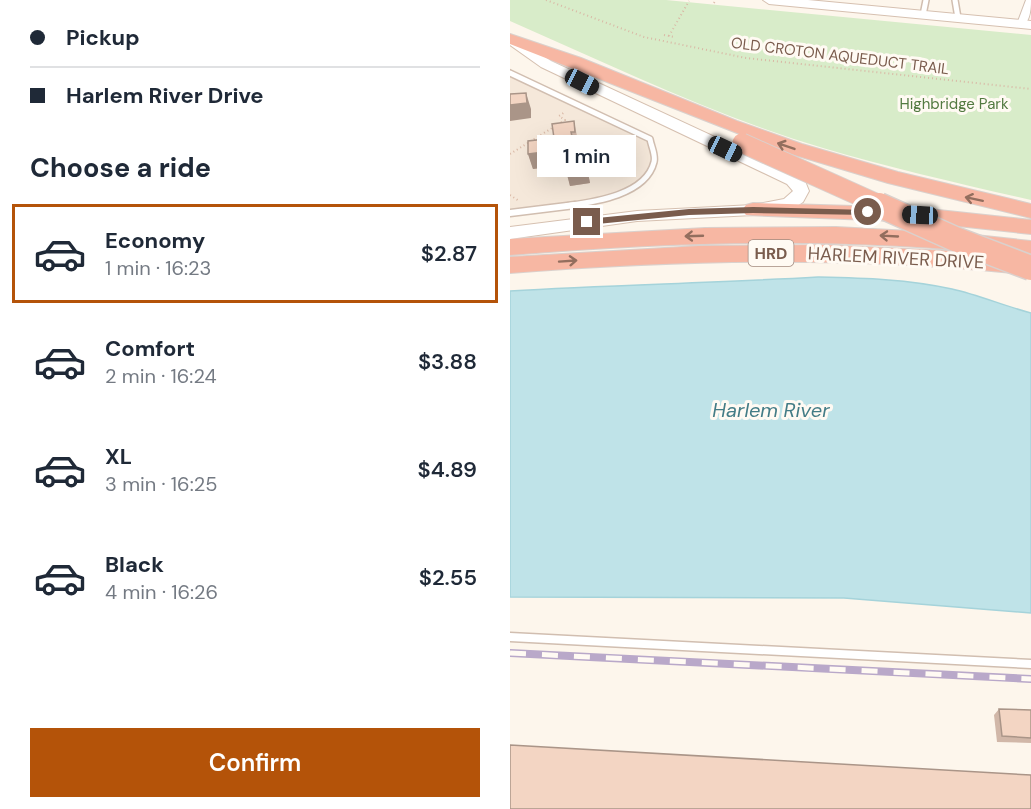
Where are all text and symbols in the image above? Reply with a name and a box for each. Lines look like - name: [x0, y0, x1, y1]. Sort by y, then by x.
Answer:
- text: Pickup: [66, 23, 140, 52]
- street label: OLD CROTON AQUEDUCT TRAIL: [730, 33, 950, 79]
- car: [562, 66, 602, 98]
- text: Harlem River Drive: [66, 81, 264, 110]
- park label: Highbridge Park: [900, 94, 1009, 114]
- car: [705, 133, 745, 165]
- callout: 1 min: [538, 135, 637, 177]
- one-way arrow: [777, 139, 796, 150]
- text: 1 min: [563, 143, 610, 169]
- text: Choose a ride: [30, 150, 211, 185]
- one-way arrow: [965, 192, 984, 204]
- route start: [854, 198, 881, 225]
- car: [902, 205, 938, 225]
- route end: [573, 208, 600, 235]
- text: Economy: [105, 226, 205, 255]
- icon: car: [33, 227, 87, 281]
- one-way arrow: [685, 230, 705, 241]
- one-way arrow: [880, 230, 900, 241]
- text: $2.87: [421, 239, 477, 268]
- road number: HRD: [748, 240, 794, 266]
- street label: HARLEM RIVER DRIVE: [807, 241, 985, 275]
- text: 1 min · 16:23: [105, 255, 211, 281]
- one-way arrow: [558, 256, 578, 267]
- text: Comfort: [105, 334, 195, 363]
- icon: car: [33, 335, 87, 389]
- text: $3.88: [418, 347, 477, 376]
- text: 2 min · 16:24: [105, 363, 217, 389]
- water label: Harlem River: [712, 397, 830, 423]
- text: XL: [105, 442, 132, 471]
- icon: car: [33, 443, 87, 497]
- text: $4.89: [418, 455, 477, 484]
- text: 3 min · 16:25: [105, 471, 217, 497]
- text: Black: [105, 550, 164, 579]
- icon: car: [33, 551, 87, 605]
- text: $2.55: [419, 563, 477, 592]
- text: 4 min · 16:26: [105, 579, 218, 605]
- button: Confirm: [30, 728, 480, 797]

